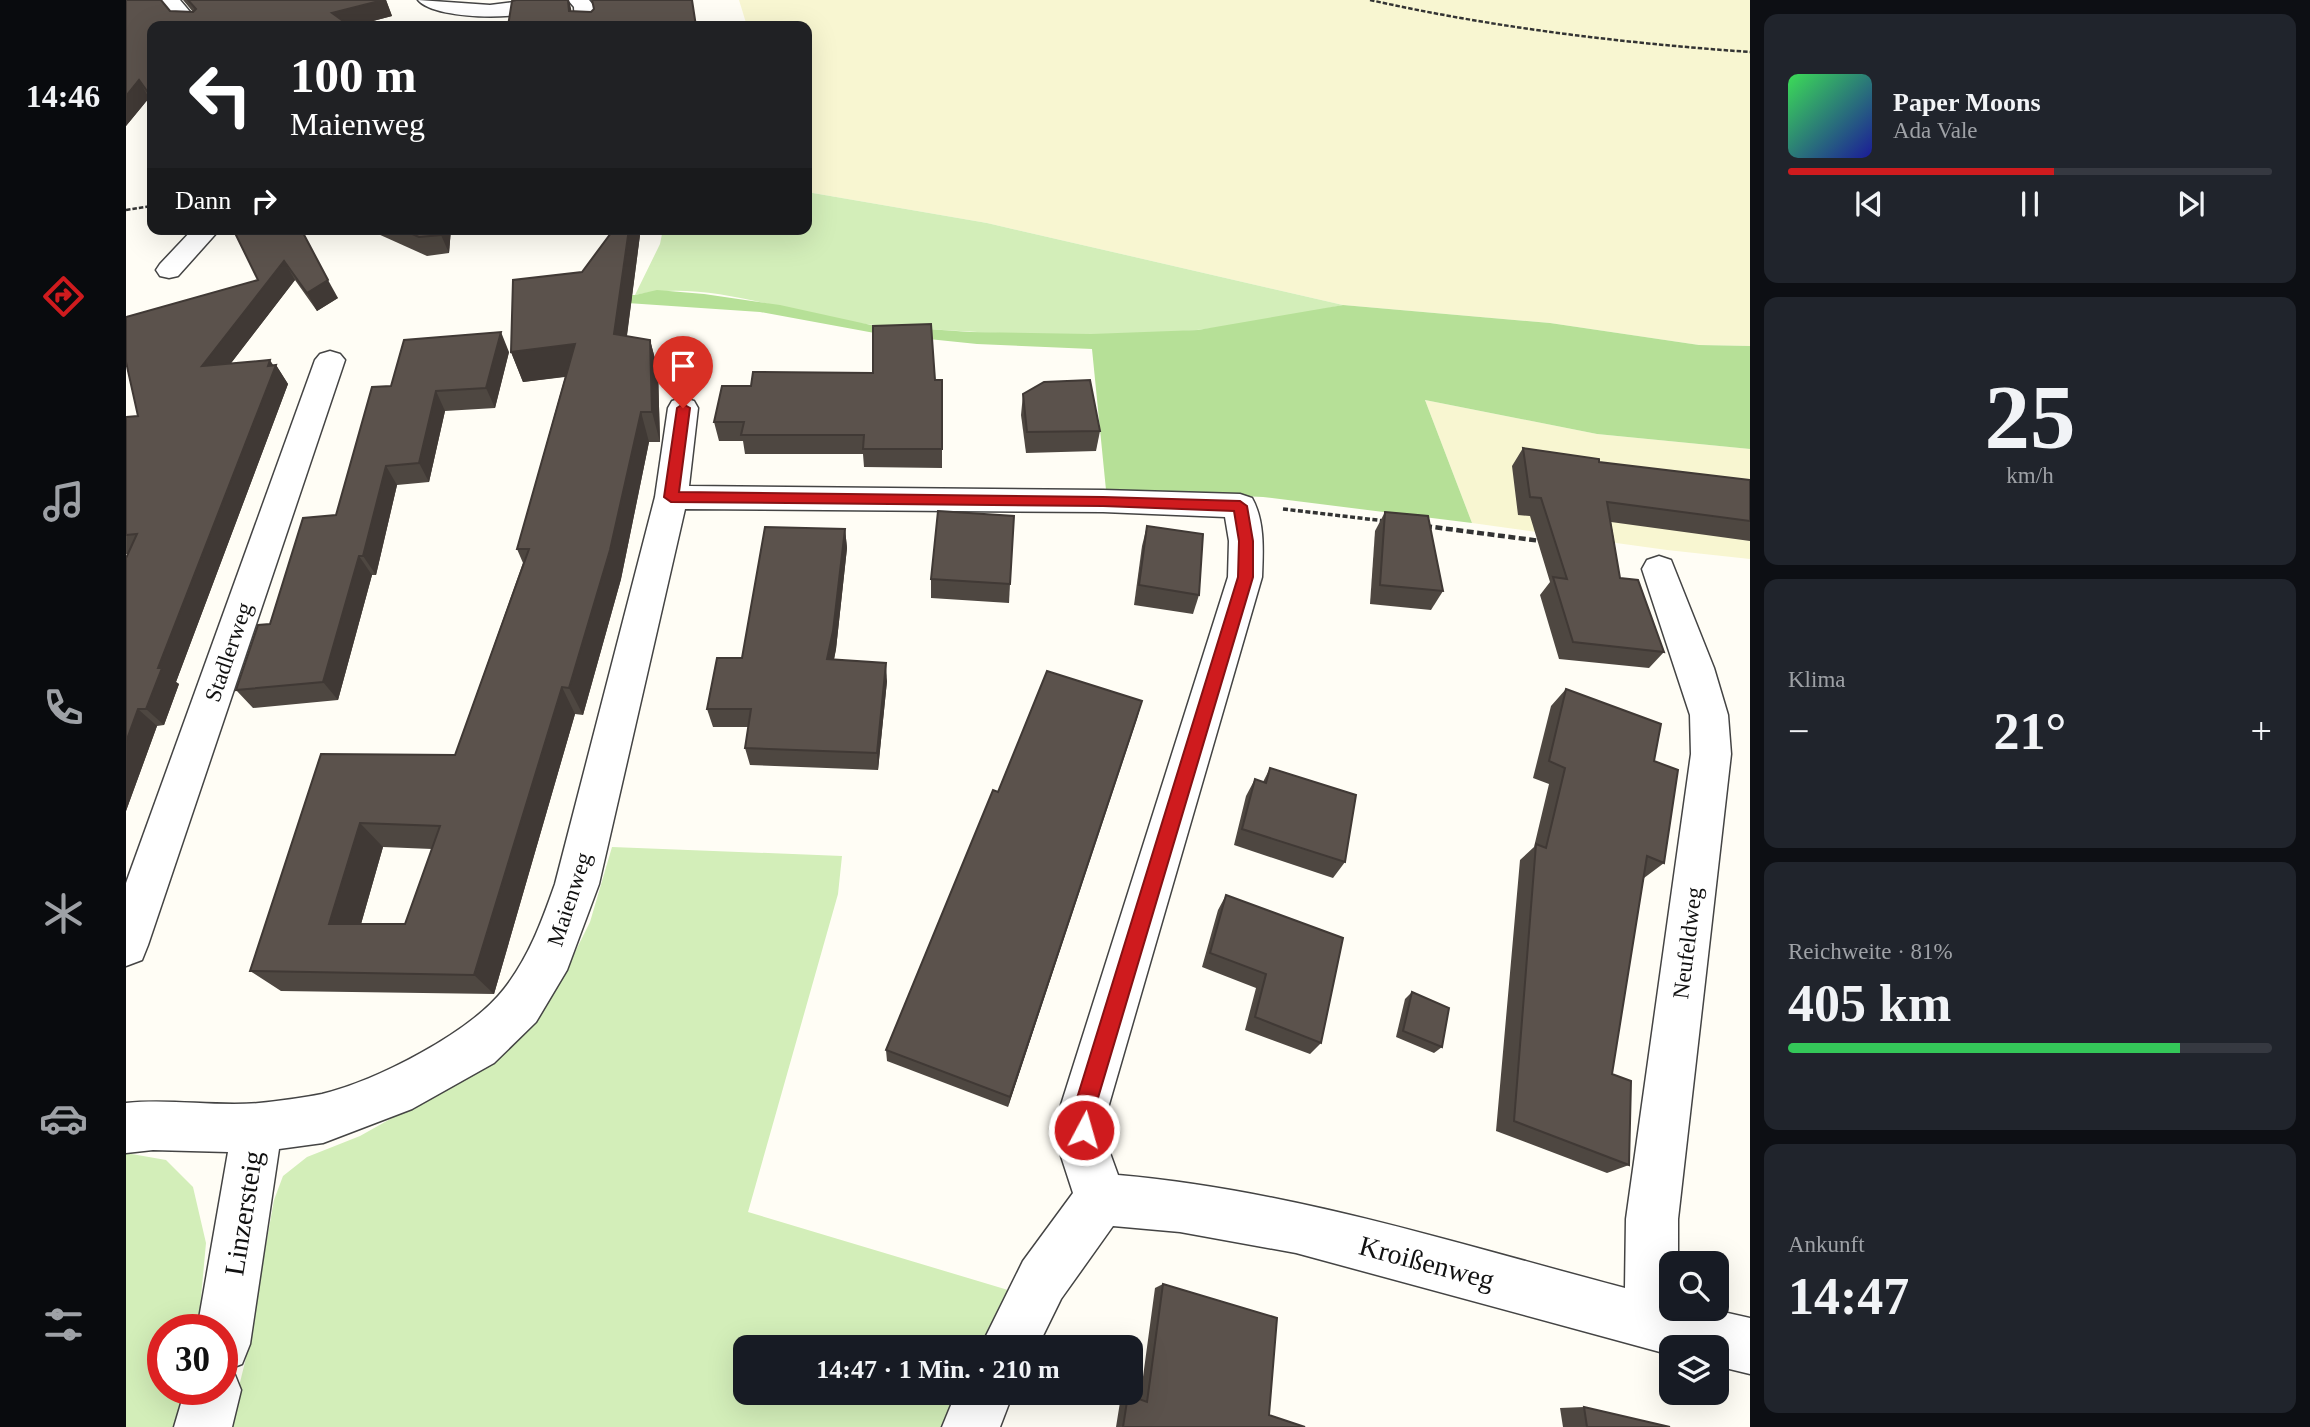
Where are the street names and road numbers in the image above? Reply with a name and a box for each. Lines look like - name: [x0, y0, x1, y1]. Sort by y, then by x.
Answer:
- street label: Stadlerweg: [200, 599, 257, 705]
- street label: Maienweg: [543, 849, 597, 949]
- street label: Neufeldweg: [1668, 885, 1707, 1000]
- street label: Linzersteig: [218, 1148, 269, 1278]
- street label: Kroißenweg: [1356, 1230, 1498, 1295]

